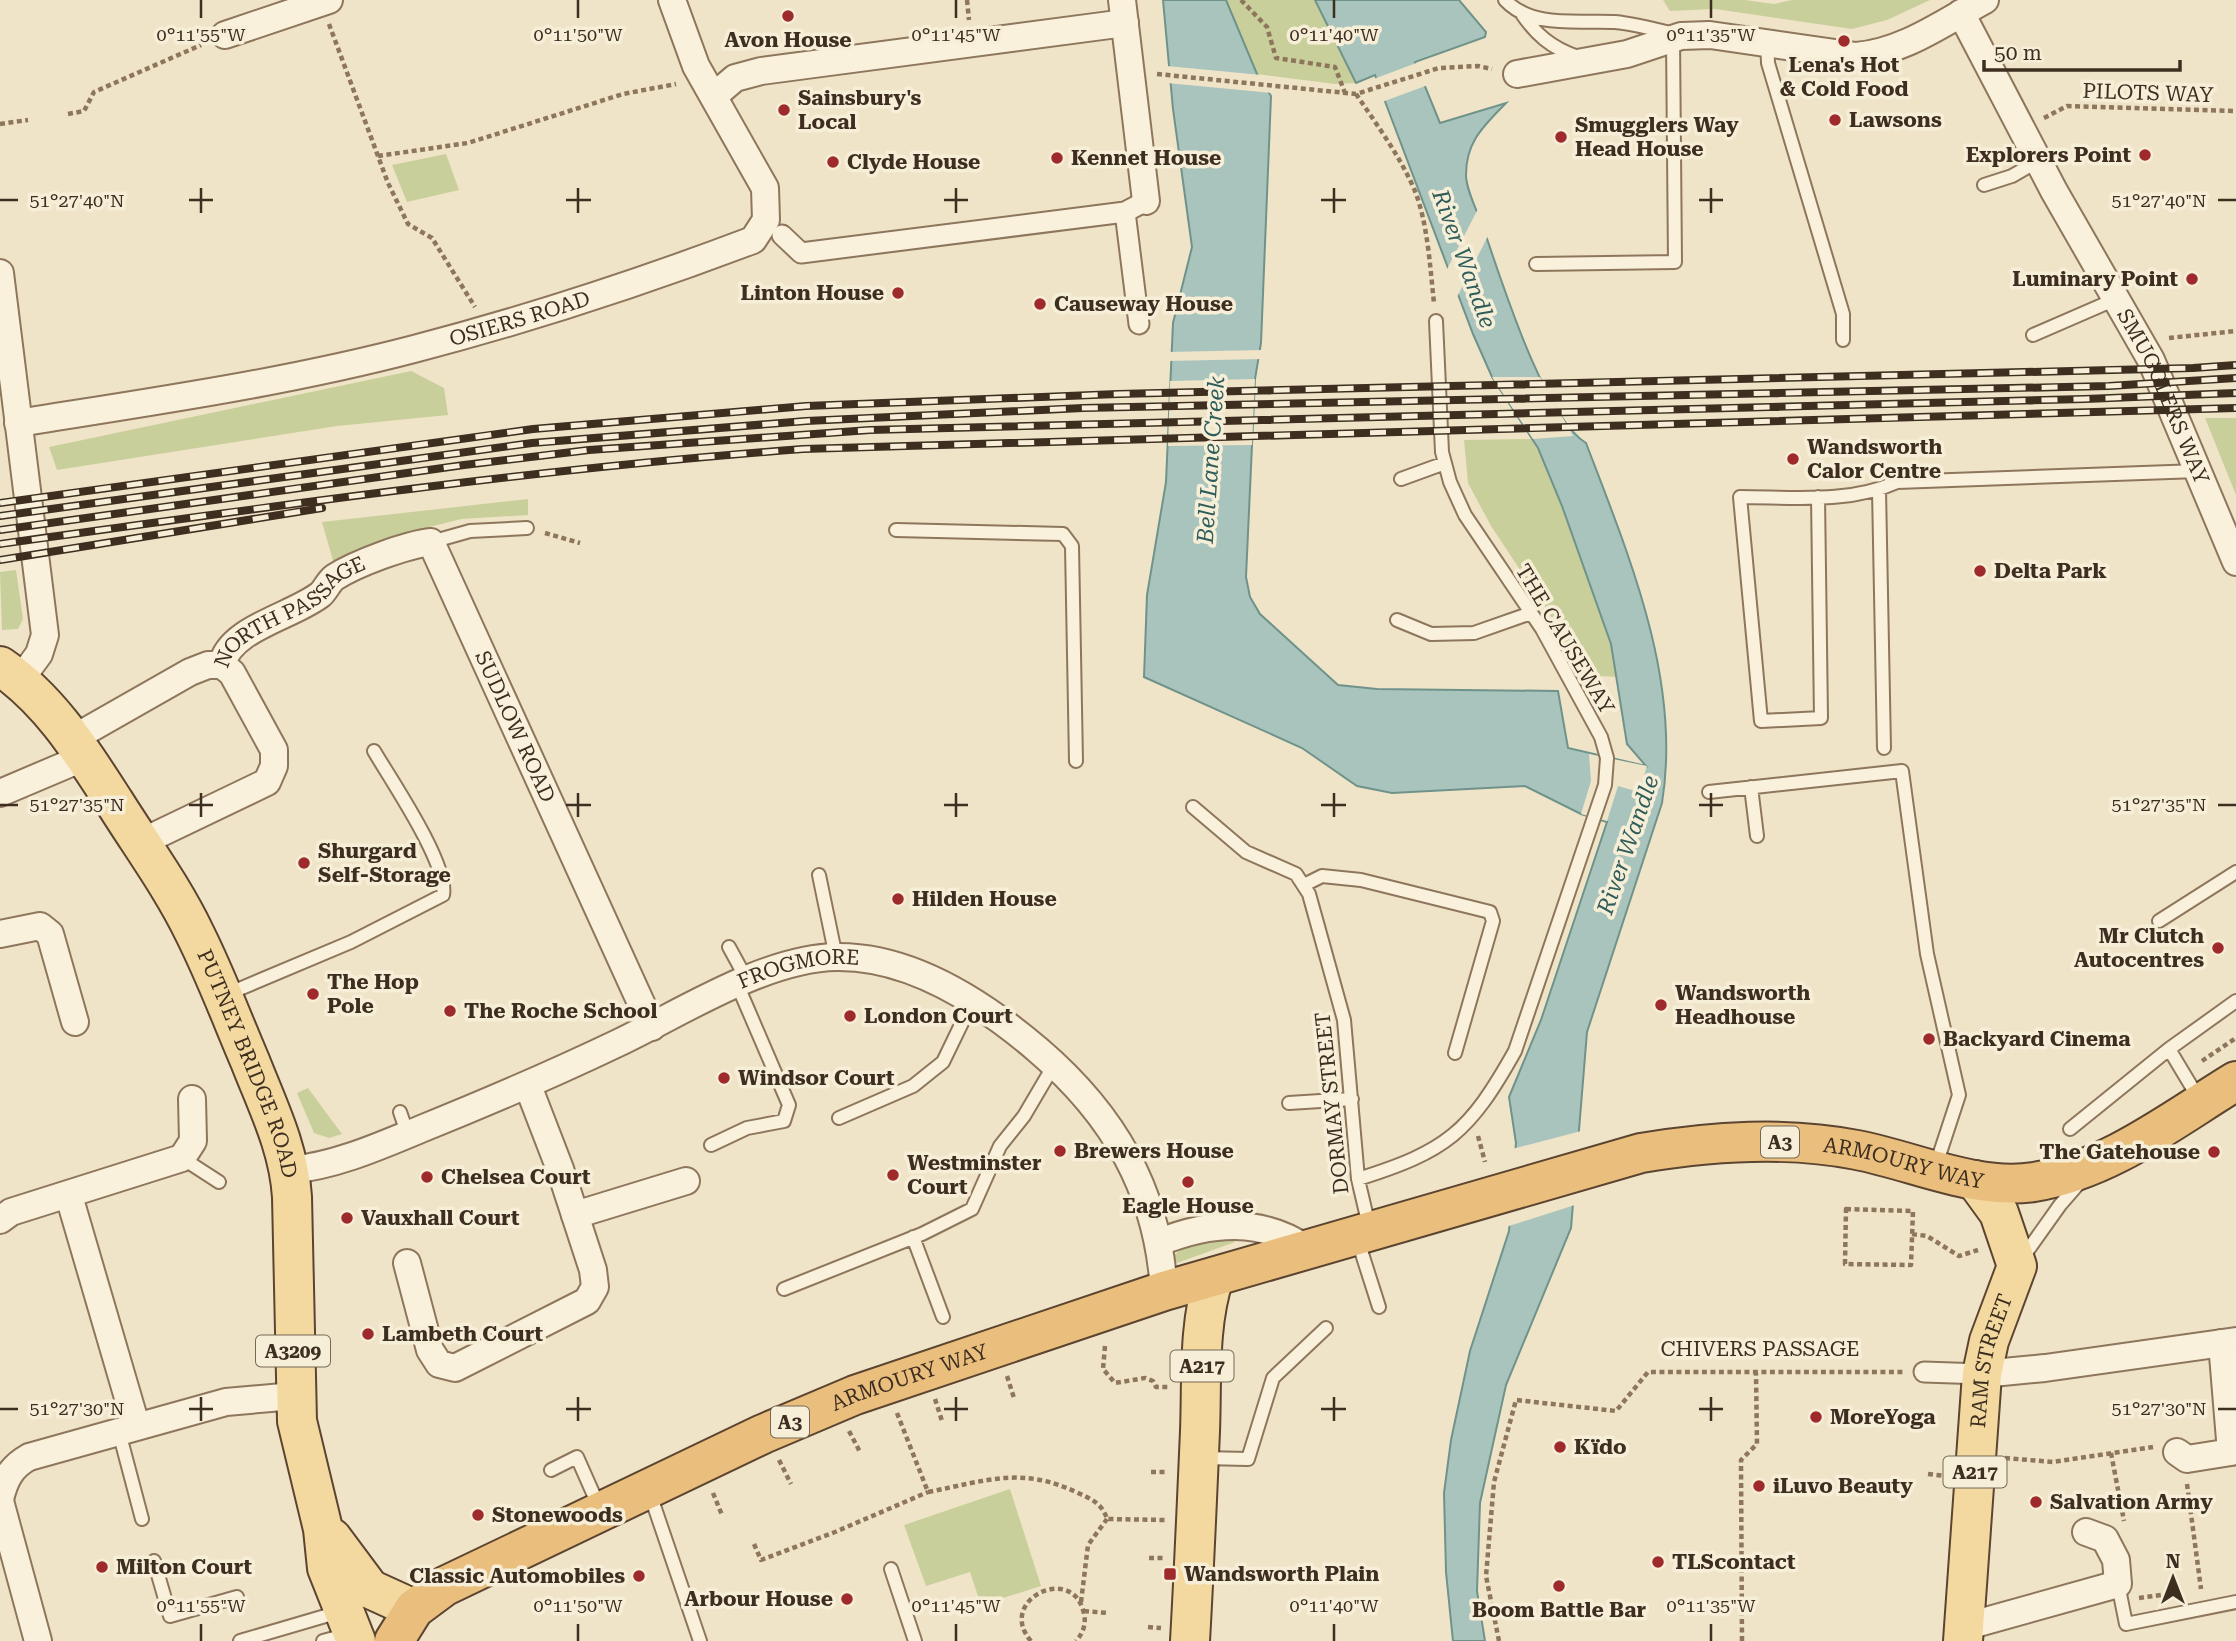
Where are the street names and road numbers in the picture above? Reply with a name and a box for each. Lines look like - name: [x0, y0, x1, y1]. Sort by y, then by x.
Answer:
- street label: PILOTS WAY: [2082, 79, 2215, 107]
- street label: OSIERS ROAD: [447, 286, 593, 351]
- street label: SMUGGLERS WAY: [2112, 305, 2214, 488]
- street label: NORTH PASSAGE: [210, 551, 369, 671]
- street label: THE CAUSEWAY: [1511, 560, 1620, 719]
- street label: SUDLOW ROAD: [470, 647, 560, 806]
- street label: FROGMORE: [734, 945, 860, 994]
- street label: PUTNEY BRIDGE ROAD: [192, 946, 302, 1180]
- street label: DORMAY STREET: [1311, 1011, 1353, 1195]
- road number: A3: [1761, 1126, 1799, 1158]
- street label: ARMOURY WAY: [1822, 1133, 1987, 1194]
- street label: RAM STREET: [1966, 1291, 2017, 1429]
- road number: A3209: [256, 1336, 330, 1366]
- street label: CHIVERS PASSAGE: [1661, 1337, 1859, 1361]
- street label: ARMOURY WAY: [827, 1339, 992, 1416]
- road number: A217: [1170, 1350, 1234, 1382]
- road number: A3: [771, 1406, 809, 1438]
- road number: A217: [1944, 1456, 2007, 1488]

